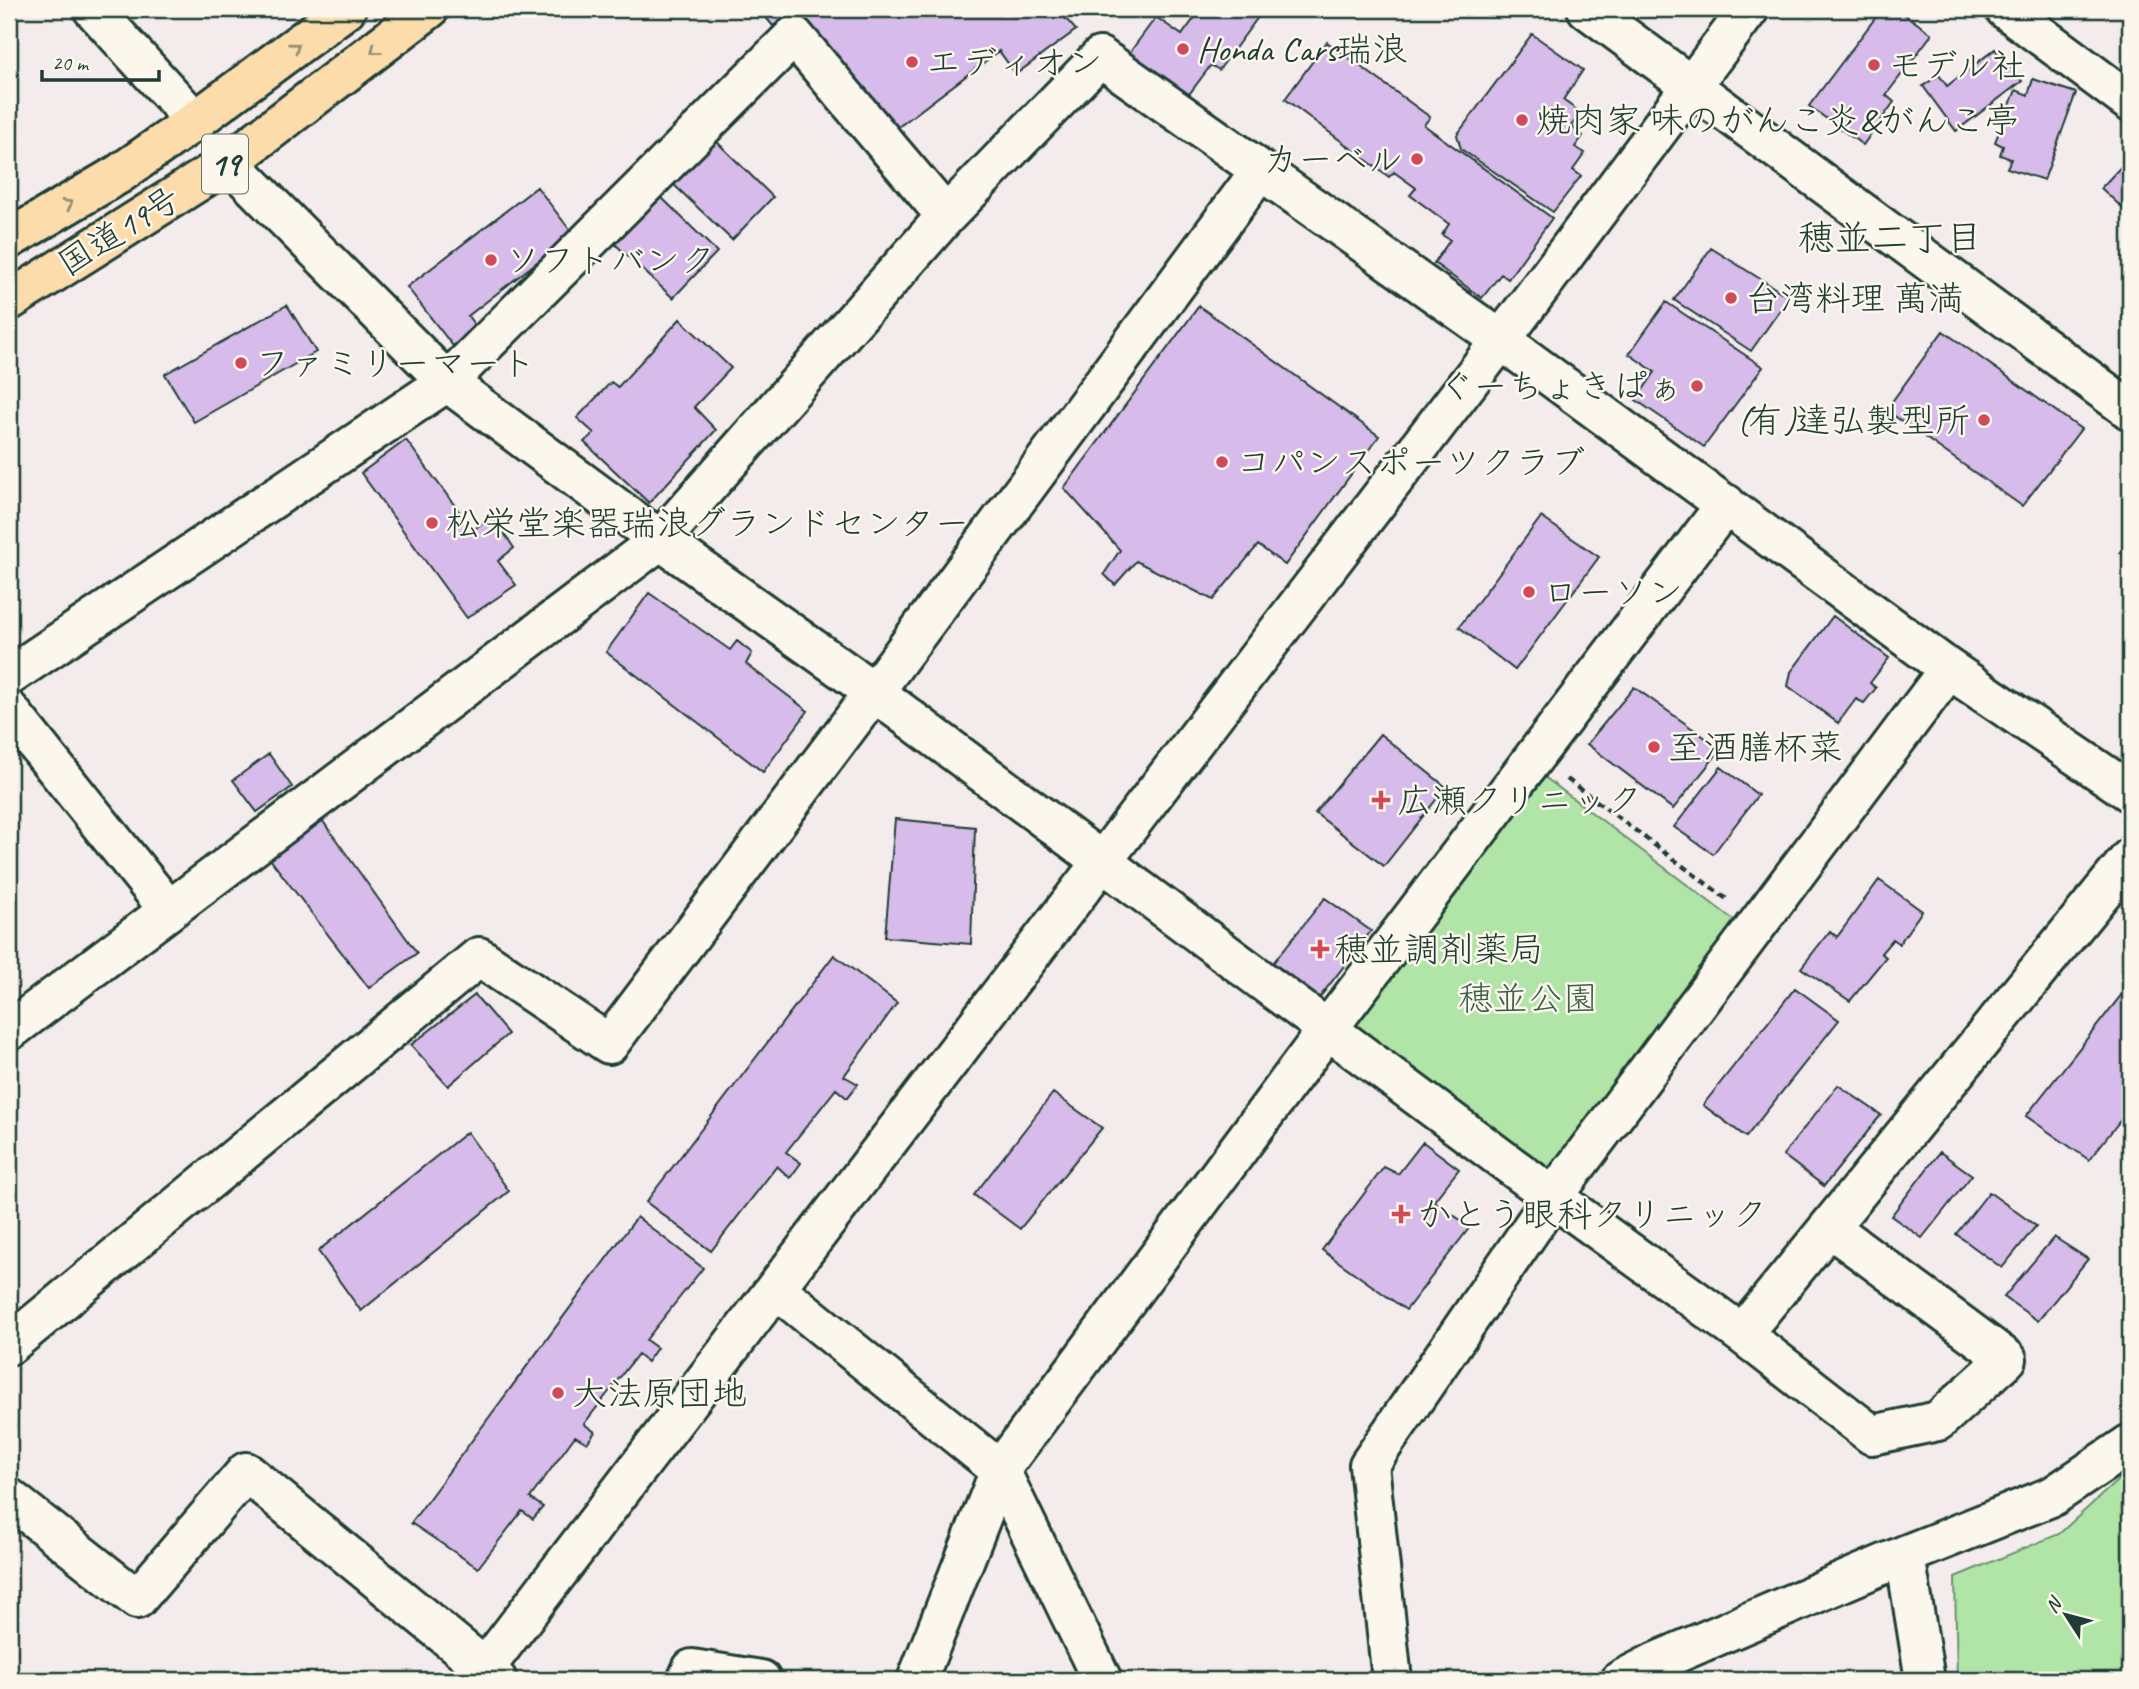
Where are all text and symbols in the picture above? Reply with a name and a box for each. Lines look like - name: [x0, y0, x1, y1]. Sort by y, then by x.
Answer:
- place label: Honda Cars瑞浪: [1197, 27, 1407, 72]
- scale bar: [42, 38, 159, 82]
- place label: エディオン: [926, 40, 1102, 85]
- marker: Honda Cars瑞浪: [1175, 41, 1191, 57]
- one-way arrow: [370, 42, 382, 55]
- one-way arrow: [287, 43, 300, 55]
- place label: モデル社: [1888, 43, 2026, 88]
- text: 20 m: [52, 50, 90, 76]
- marker: エディオン: [904, 54, 920, 70]
- marker: モデル社: [1866, 57, 1882, 73]
- place label: 焼肉家 味のがんこ炎&がんこ亭: [1536, 98, 2019, 143]
- marker: 焼肉家 味のがんこ炎&がんこ亭: [1514, 112, 1530, 128]
- road number: 19: [202, 134, 248, 194]
- place label: カーベル: [1263, 137, 1403, 182]
- marker: カーベル: [1409, 151, 1425, 167]
- street label: 国道19号: [49, 176, 189, 286]
- one-way arrow: [60, 199, 73, 212]
- district label: 穂並二丁目: [1798, 214, 1983, 261]
- place label: ソフトバンク: [505, 238, 715, 283]
- marker: ソフトバンク: [483, 252, 499, 268]
- place label: 台湾料理 萬満: [1745, 276, 1963, 321]
- marker: 台湾料理 萬満: [1723, 290, 1739, 306]
- place label: ファミリーマート: [255, 341, 536, 386]
- marker: ファミリーマート: [233, 355, 249, 371]
- place label: ぐーちょきぱぁ: [1438, 364, 1683, 409]
- marker: ぐーちょきぱぁ: [1689, 378, 1705, 394]
- place label: (有)達弘製型所: [1737, 398, 1970, 443]
- marker: (有)達弘製型所: [1976, 412, 1992, 428]
- place label: コパンスポーツクラブ: [1236, 440, 1585, 485]
- marker: コパンスポーツクラブ: [1214, 454, 1230, 470]
- place label: 松栄堂楽器瑞浪グランドセンター: [446, 501, 970, 546]
- marker: 松栄堂楽器瑞浪グランドセンター: [424, 515, 440, 531]
- place label: ローソン: [1543, 570, 1683, 615]
- marker: ローソン: [1521, 584, 1537, 600]
- place label: 至酒膳杯菜: [1668, 725, 1843, 770]
- marker: 至酒膳杯菜: [1646, 739, 1662, 755]
- place label: 広瀬クリニック: [1397, 778, 1642, 823]
- marker: 広瀬クリニック: [1371, 790, 1391, 810]
- place label: 穂並調剤薬局: [1334, 927, 1544, 972]
- marker: 穂並調剤薬局: [1312, 941, 1328, 957]
- park label: 穂並公園: [1458, 976, 1598, 1021]
- place label: かとう眼科クリニック: [1417, 1192, 1767, 1237]
- marker: かとう眼科クリニック: [1391, 1204, 1411, 1224]
- place label: 大法原団地: [572, 1371, 747, 1416]
- marker: 大法原団地: [550, 1385, 566, 1401]
- north arrow: [2030, 1580, 2100, 1650]
- text: N: [2040, 1591, 2068, 1617]

